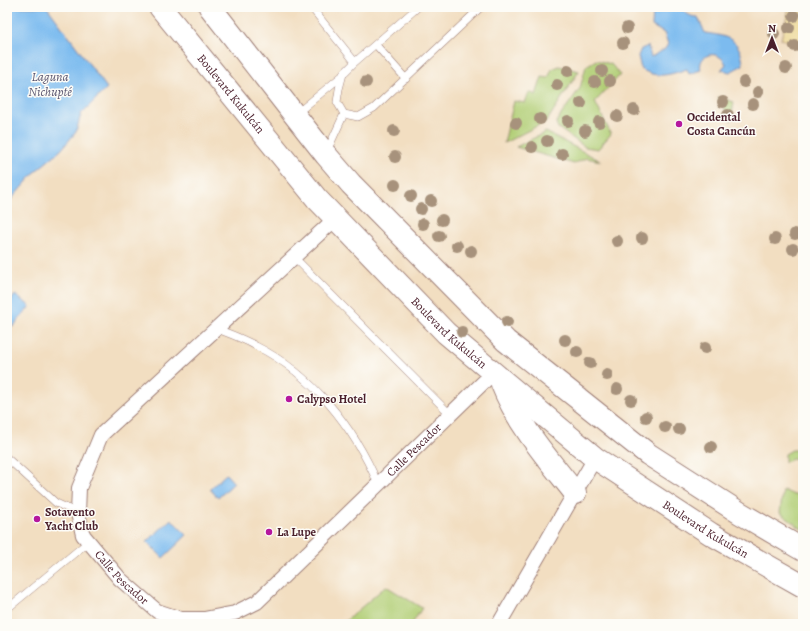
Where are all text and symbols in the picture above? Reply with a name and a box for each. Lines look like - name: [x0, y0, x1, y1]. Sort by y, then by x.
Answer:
- north arrow: [752, 18, 792, 58]
- text: N: [768, 21, 776, 36]
- street label: Boulevard Kukulcán: [194, 51, 268, 137]
- water label: Laguna Nichupté: [28, 68, 72, 100]
- place label: Occidental Costa Cancún: [687, 109, 756, 139]
- marker: Occidental Costa Cancún: [674, 119, 684, 129]
- street label: Boulevard Kukulcán: [408, 293, 491, 372]
- place label: Calypso Hotel: [297, 391, 367, 407]
- marker: Calypso Hotel: [284, 394, 294, 404]
- street label: Calle Pescador: [383, 419, 445, 480]
- street label: Boulevard Kukulcán: [659, 496, 752, 562]
- place label: Sotavento Yacht Club: [44, 504, 98, 534]
- marker: Sotavento Yacht Club: [32, 514, 42, 524]
- place label: La Lupe: [277, 524, 317, 540]
- marker: La Lupe: [264, 527, 274, 537]
- street label: Calle Pescador: [91, 547, 152, 608]

